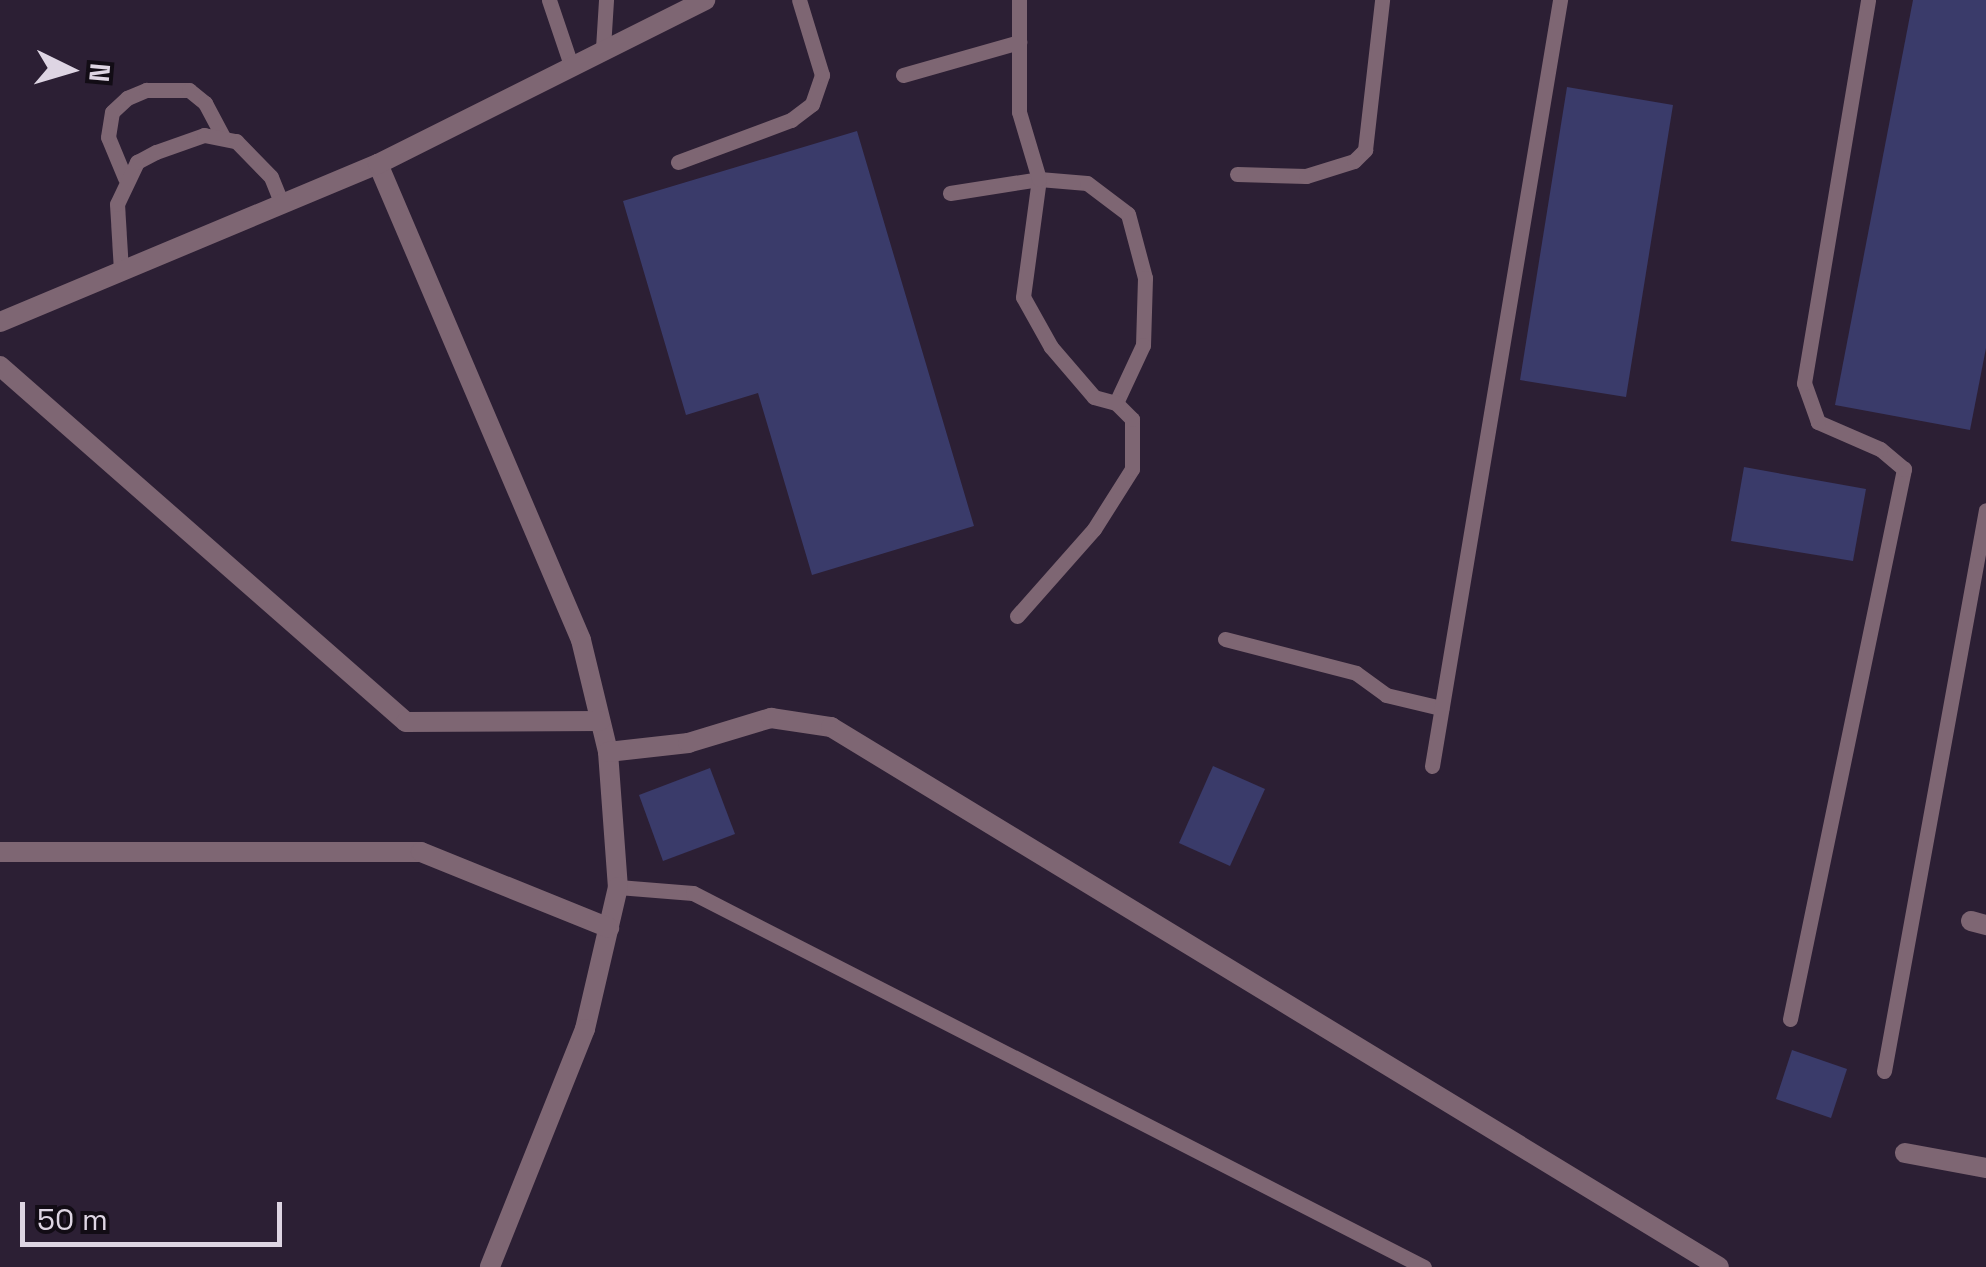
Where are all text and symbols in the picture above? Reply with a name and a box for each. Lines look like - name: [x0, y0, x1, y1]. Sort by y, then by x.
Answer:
- north arrow: [20, 20, 120, 120]
- text: N: [81, 62, 119, 84]
- scale bar: [25, 1182, 288, 1244]
- text: 50 m: [37, 1200, 108, 1239]

